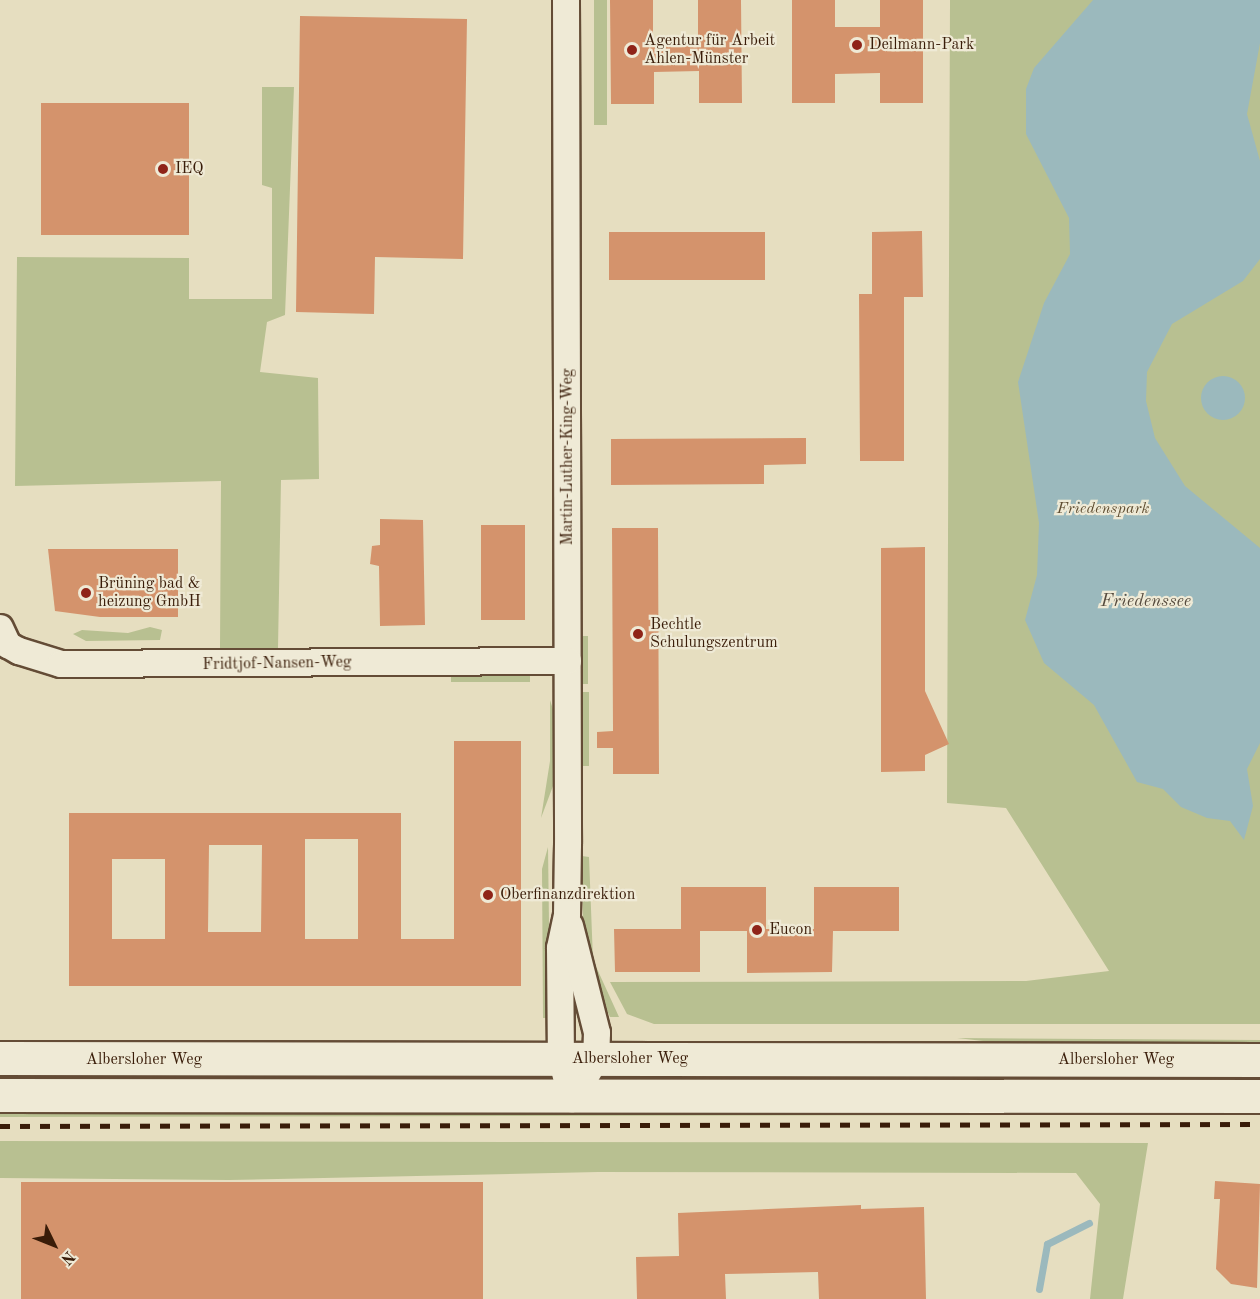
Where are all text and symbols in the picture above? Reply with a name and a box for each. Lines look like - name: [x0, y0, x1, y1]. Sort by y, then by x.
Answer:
- place label: Agentur für Arbeit Ahlen-Münster: [644, 31, 775, 69]
- place label: Deilmann-Park: [869, 35, 974, 55]
- marker: Deilmann-Park: [850, 38, 864, 52]
- marker: Agentur für Arbeit Ahlen-Münster: [625, 43, 639, 57]
- place label: IEQ: [175, 159, 204, 179]
- marker: IEQ: [156, 162, 170, 176]
- street label: Martin-Luther-King-Weg: [558, 369, 578, 545]
- park label: Friedenspark: [1057, 499, 1149, 519]
- place label: Brüning bad & heizung GmbH: [98, 574, 201, 612]
- marker: Brüning bad & heizung GmbH: [79, 586, 93, 600]
- water label: Friedenssee: [1101, 590, 1191, 612]
- place label: Bechtle Schulungszentrum: [650, 615, 778, 653]
- marker: Bechtle Schulungszentrum: [631, 627, 645, 641]
- street label: Fridtjof-Nansen-Weg: [202, 653, 352, 675]
- place label: Oberfinanzdirektion: [500, 885, 635, 905]
- marker: Oberfinanzdirektion: [481, 888, 495, 902]
- place label: Eucon: [769, 920, 812, 940]
- marker: Eucon: [750, 923, 764, 937]
- street label: Albersloher Weg: [572, 1049, 688, 1069]
- street label: Albersloher Weg: [86, 1050, 202, 1070]
- street label: Albersloher Weg: [1058, 1050, 1174, 1070]
- north arrow: [24, 1215, 84, 1275]
- text: N: [57, 1247, 77, 1267]

